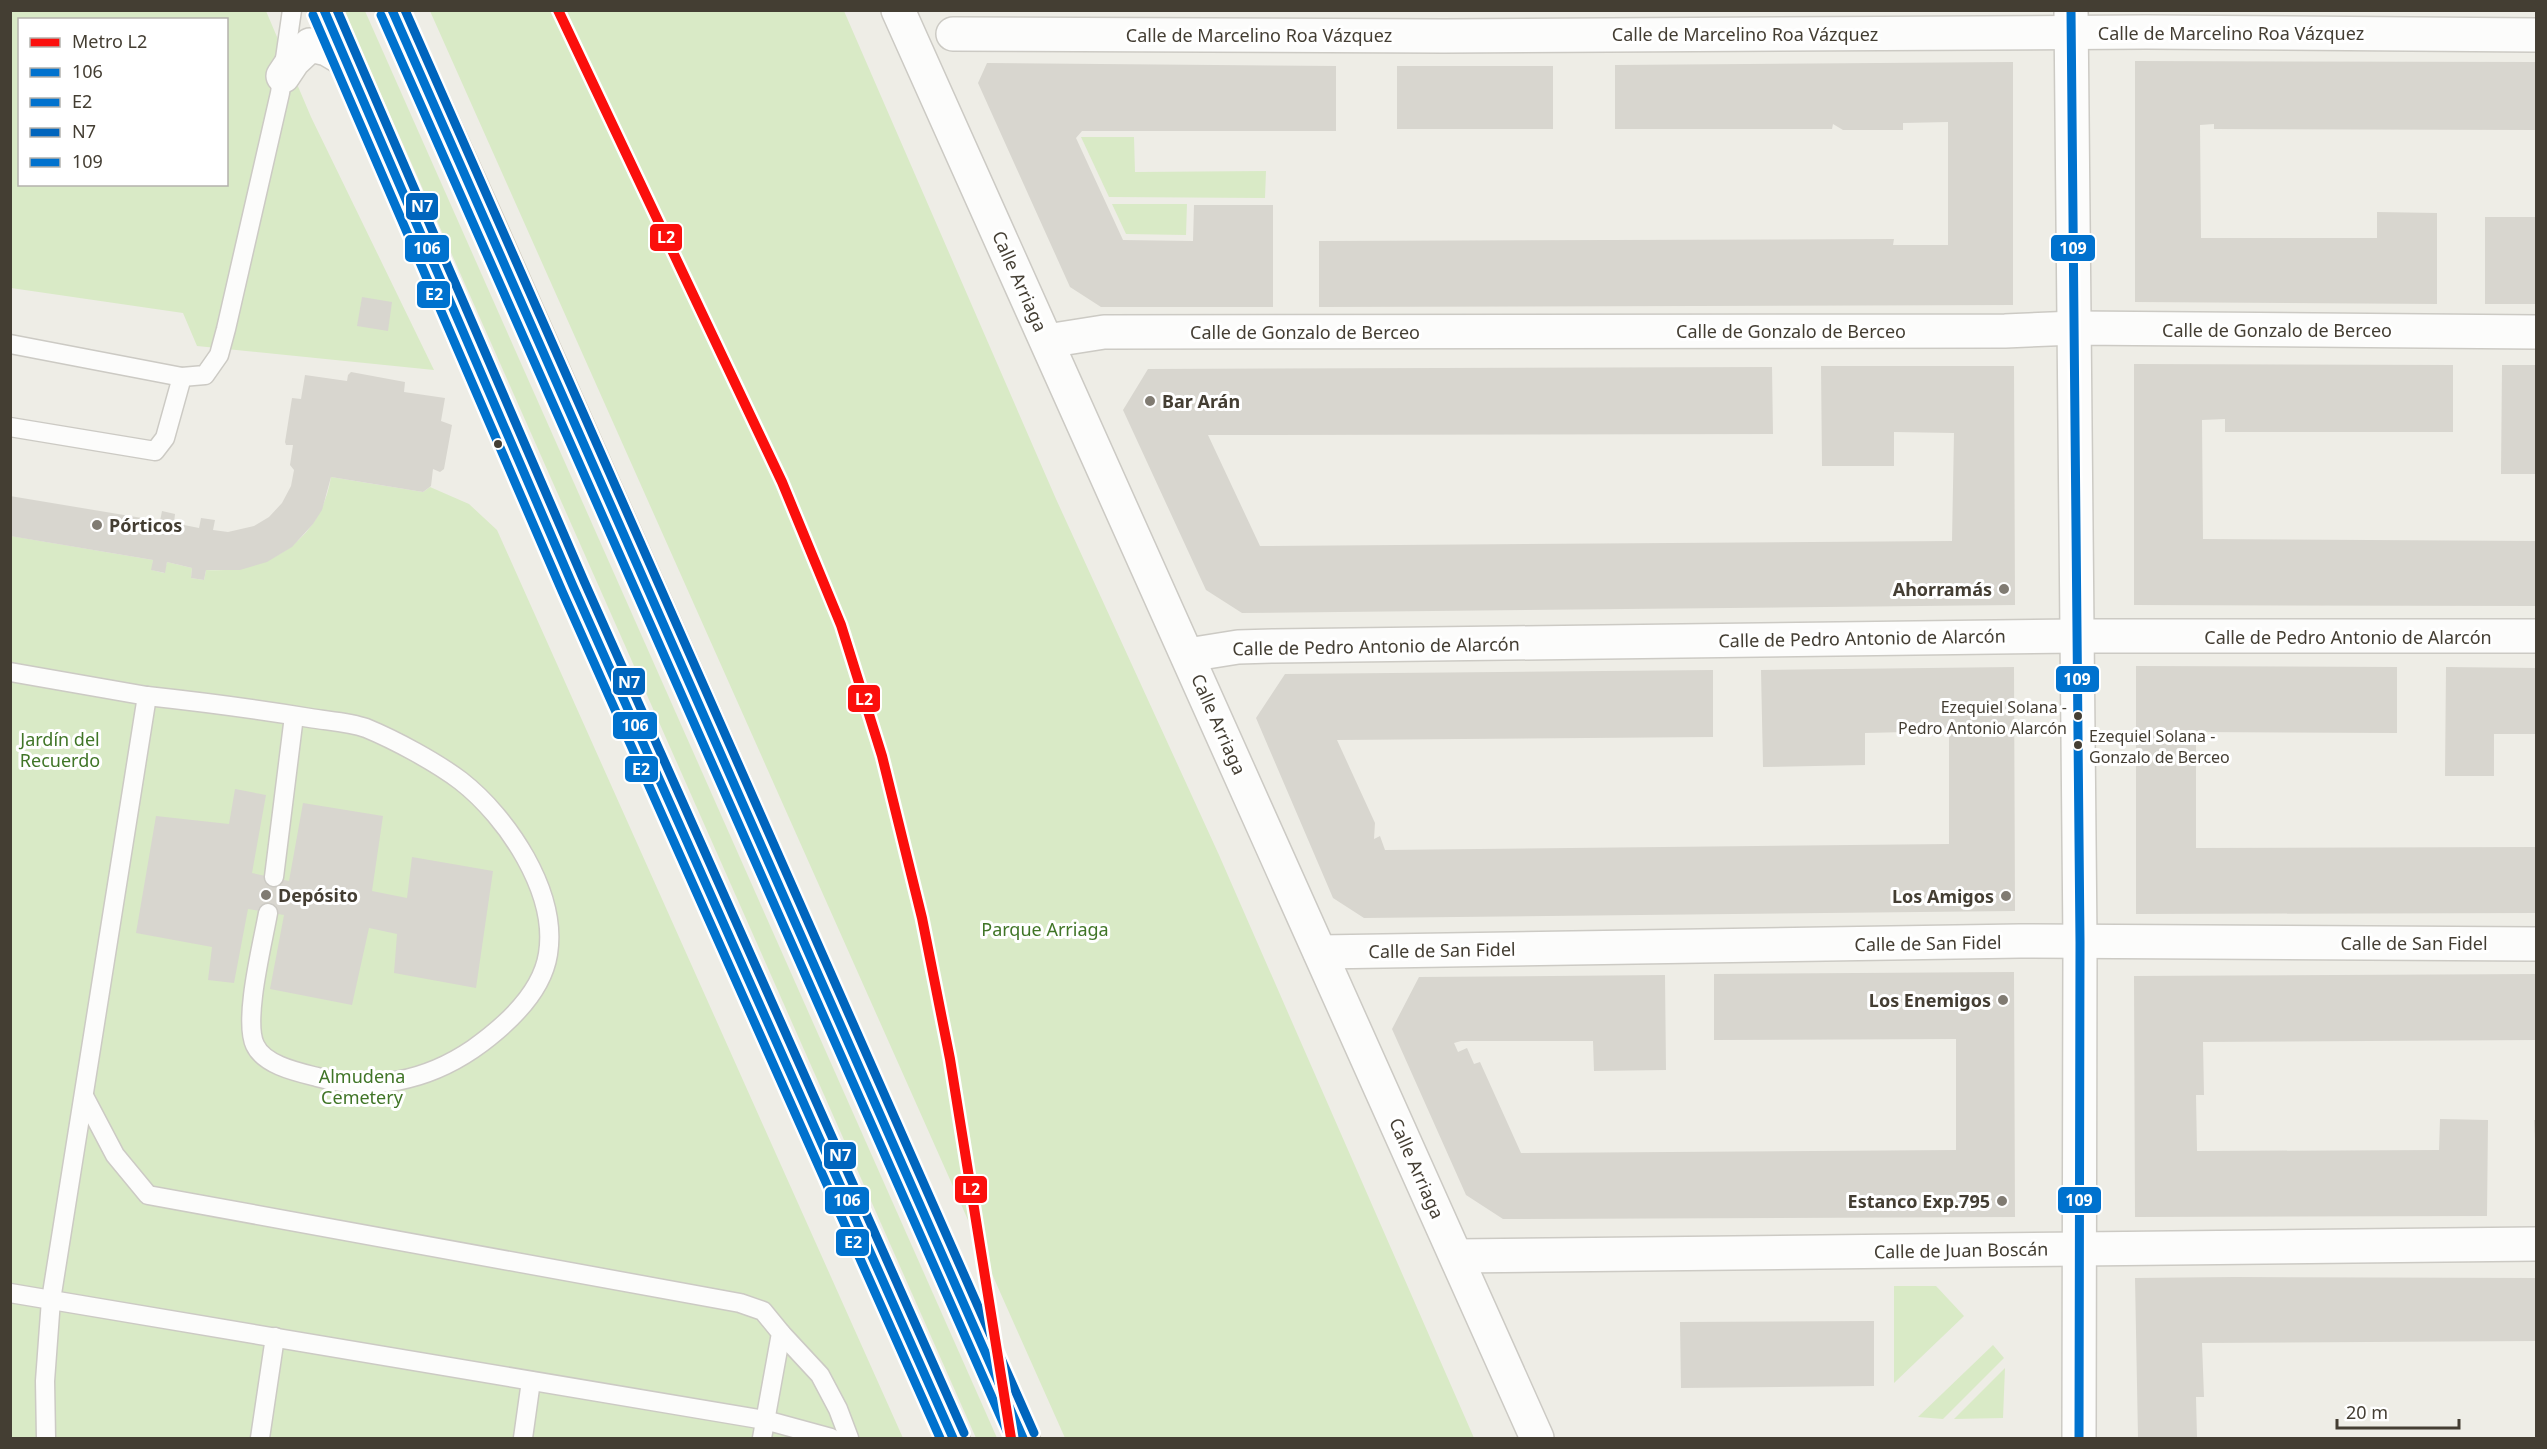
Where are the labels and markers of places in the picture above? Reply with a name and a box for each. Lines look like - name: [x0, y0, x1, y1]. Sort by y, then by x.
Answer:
- place label: Bar Arán: [1162, 389, 1240, 413]
- marker: Bar Arán: [1143, 394, 1157, 408]
- unlabelled marker: [492, 438, 504, 450]
- place label: Pórticos: [109, 513, 182, 537]
- marker: Pórticos: [90, 518, 104, 532]
- place label: Ahorramás: [1893, 577, 1992, 601]
- marker: Ahorramás: [1997, 582, 2011, 596]
- place label: Ezequiel Solana - Pedro Antonio Alarcón: [1898, 696, 2067, 739]
- marker: Ezequiel Solana - Pedro Antonio Alarcón: [2072, 710, 2084, 722]
- place label: Ezequiel Solana - Gonzalo de Berceo: [2089, 725, 2230, 768]
- marker: Ezequiel Solana - Gonzalo de Berceo: [2072, 739, 2084, 751]
- place label: Depósito: [278, 883, 358, 907]
- place label: Los Amigos: [1892, 884, 1994, 908]
- marker: Depósito: [259, 888, 273, 902]
- marker: Los Amigos: [1999, 889, 2013, 903]
- place label: Los Enemigos: [1869, 988, 1991, 1012]
- marker: Los Enemigos: [1996, 993, 2010, 1007]
- place label: Estanco Exp.795: [1848, 1189, 1990, 1213]
- marker: Estanco Exp.795: [1995, 1194, 2009, 1208]

